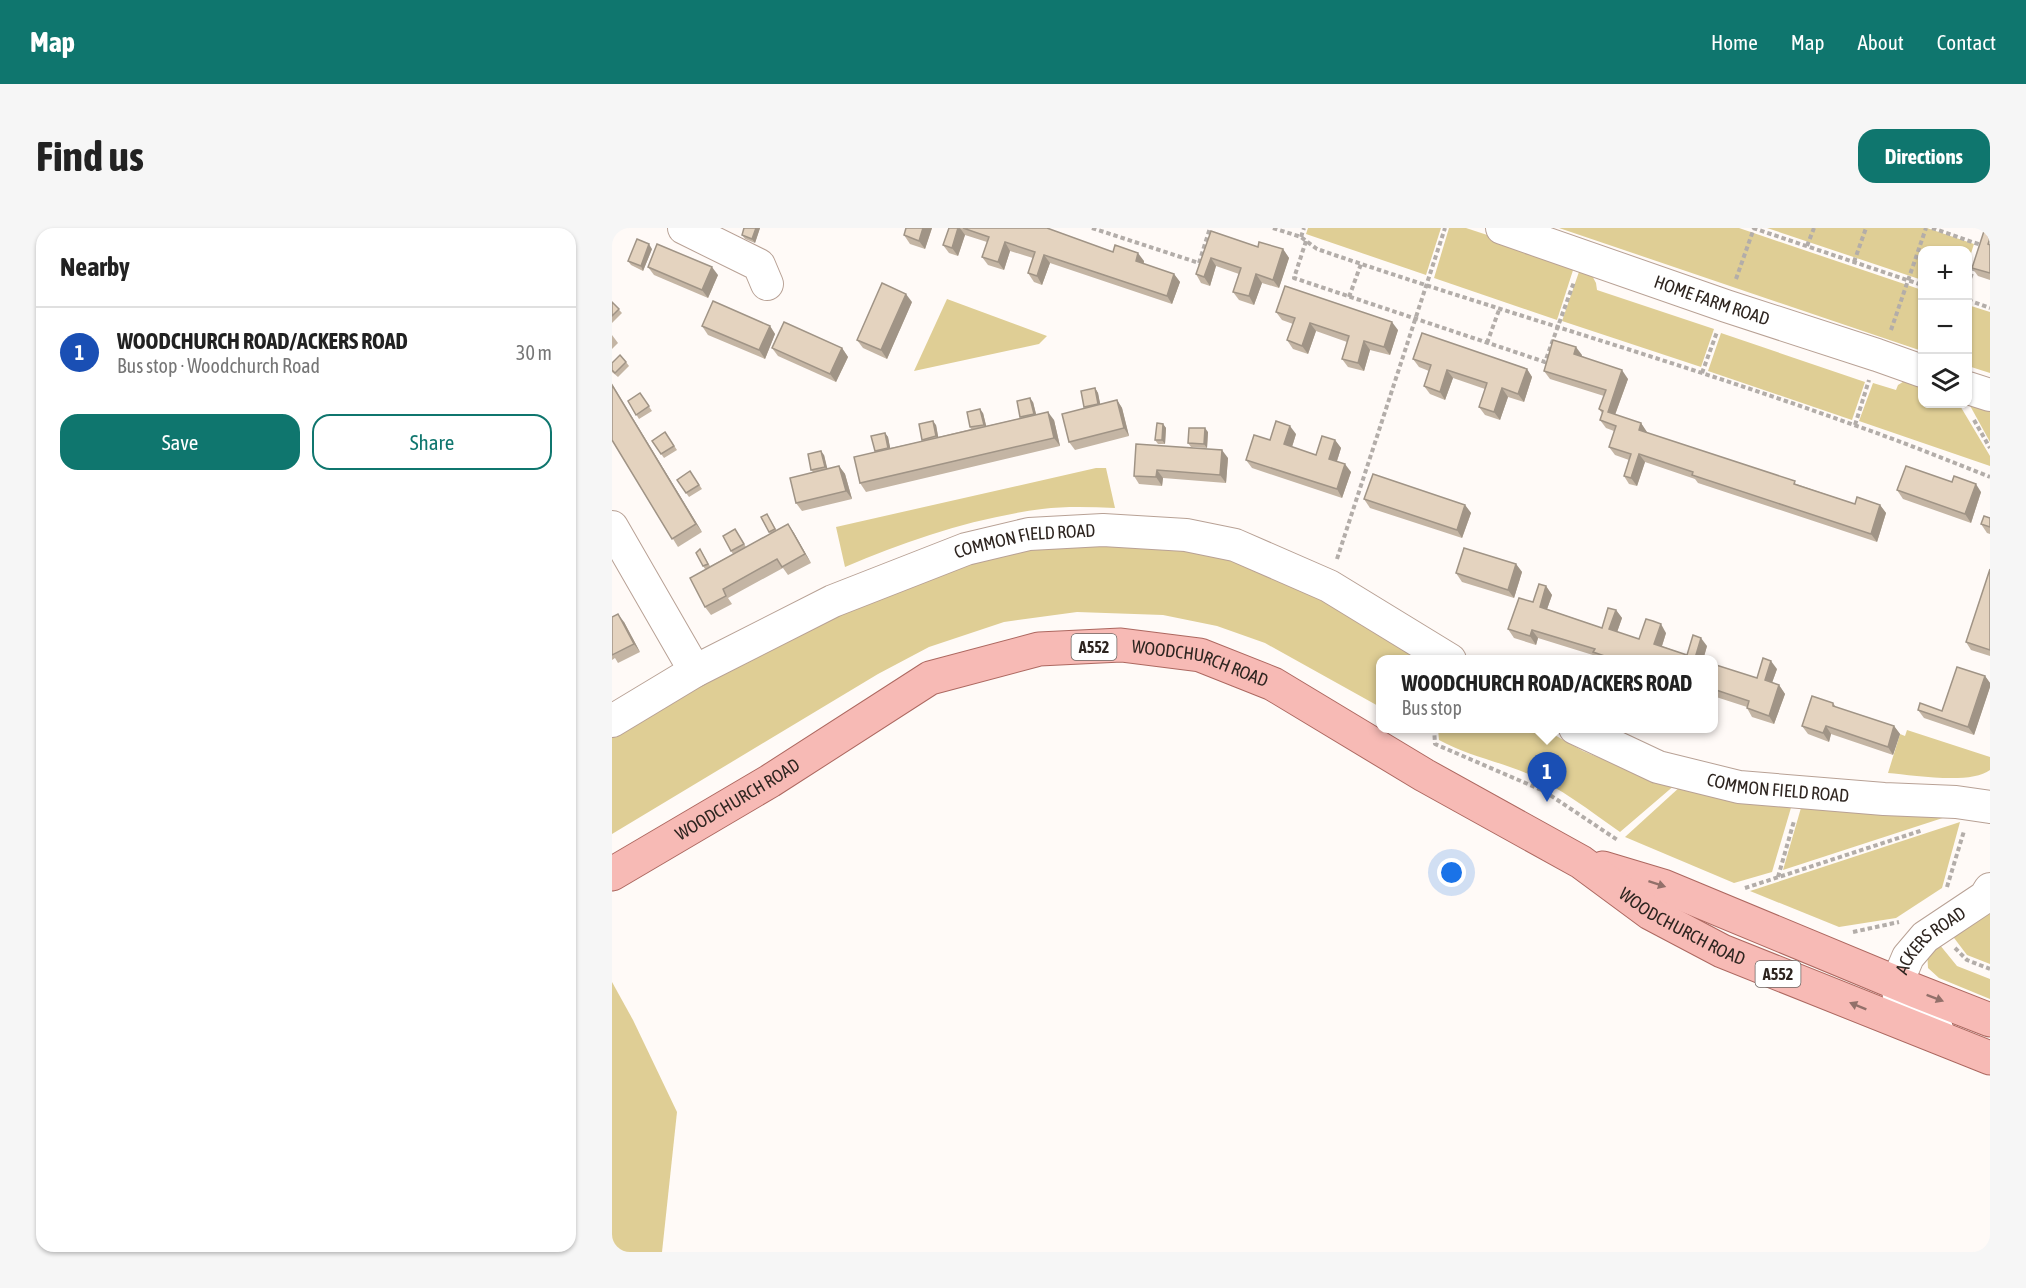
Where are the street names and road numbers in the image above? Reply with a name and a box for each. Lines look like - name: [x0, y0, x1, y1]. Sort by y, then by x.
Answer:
- street label: HOME FARM ROAD: [1651, 271, 1772, 329]
- street label: COMMON FIELD ROAD: [951, 519, 1096, 563]
- road number: A552: [1072, 634, 1116, 660]
- street label: WOODCHURCH ROAD: [1130, 635, 1271, 691]
- street label: WOODCHURCH ROAD: [671, 754, 803, 844]
- street label: COMMON FIELD ROAD: [1705, 768, 1850, 806]
- street label: WOODCHURCH ROAD: [1615, 883, 1748, 969]
- street label: ACKERS ROAD: [1891, 902, 1969, 977]
- road number: A552: [1756, 961, 1800, 987]

